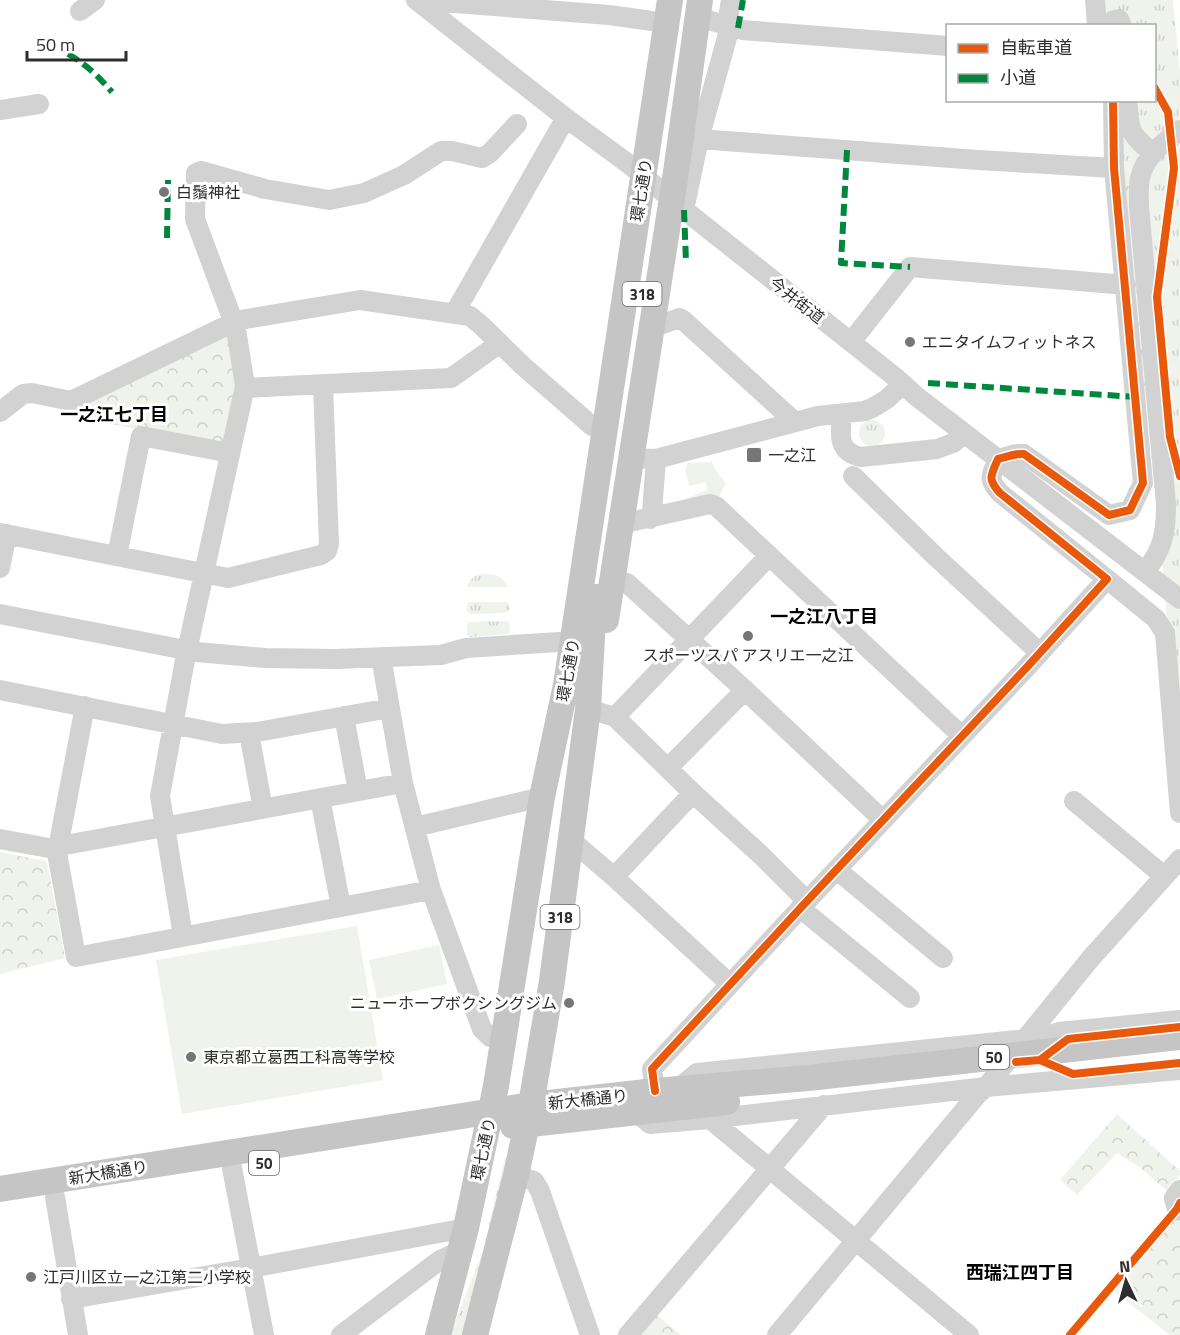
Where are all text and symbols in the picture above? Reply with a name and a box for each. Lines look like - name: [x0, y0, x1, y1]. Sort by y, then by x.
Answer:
- scale bar: [27, 24, 126, 62]
- legend: [946, 24, 1156, 102]
- text: 50 m: [36, 31, 75, 58]
- text: 自転車道: [1000, 34, 1072, 61]
- text: 小道: [1000, 64, 1036, 91]
- street label: 環七通り: [624, 157, 658, 223]
- place label: 白鬚神社: [176, 180, 240, 204]
- marker: 白鬚神社: [157, 185, 171, 199]
- street label: 今井街道: [764, 271, 830, 329]
- road number: 318: [622, 282, 662, 306]
- place label: エニタイムフィットネス: [922, 330, 1096, 354]
- marker: エニタイムフィットネス: [903, 335, 917, 349]
- district label: 一之江七丁目: [60, 401, 168, 428]
- place label: 一之江: [768, 443, 816, 467]
- marker: 一之江: [745, 446, 763, 464]
- district label: 一之江八丁目: [770, 603, 878, 630]
- marker: スポーツスパ アスリエ一之江: [741, 629, 755, 643]
- street label: 環七通り: [551, 636, 585, 704]
- place label: スポーツスパ アスリエ一之江: [642, 643, 854, 667]
- road number: 318: [540, 905, 580, 929]
- place label: ニューホープボクシングジム: [350, 991, 557, 1015]
- marker: ニューホープボクシングジム: [562, 996, 576, 1010]
- place label: 東京都立葛西工科高等学校: [203, 1045, 395, 1069]
- road number: 50: [979, 1045, 1009, 1069]
- marker: 東京都立葛西工科高等学校: [184, 1050, 198, 1064]
- street label: 新大橋通り: [547, 1083, 629, 1115]
- street label: 環七通り: [465, 1115, 501, 1183]
- road number: 50: [249, 1151, 279, 1175]
- street label: 新大橋通り: [67, 1154, 149, 1190]
- north arrow: [1096, 1251, 1156, 1311]
- text: N: [1118, 1254, 1131, 1278]
- district label: 西瑞江四丁目: [966, 1259, 1074, 1286]
- place label: 江戸川区立一之江第二小学校: [43, 1265, 251, 1289]
- marker: 江戸川区立一之江第二小学校: [24, 1270, 38, 1284]

